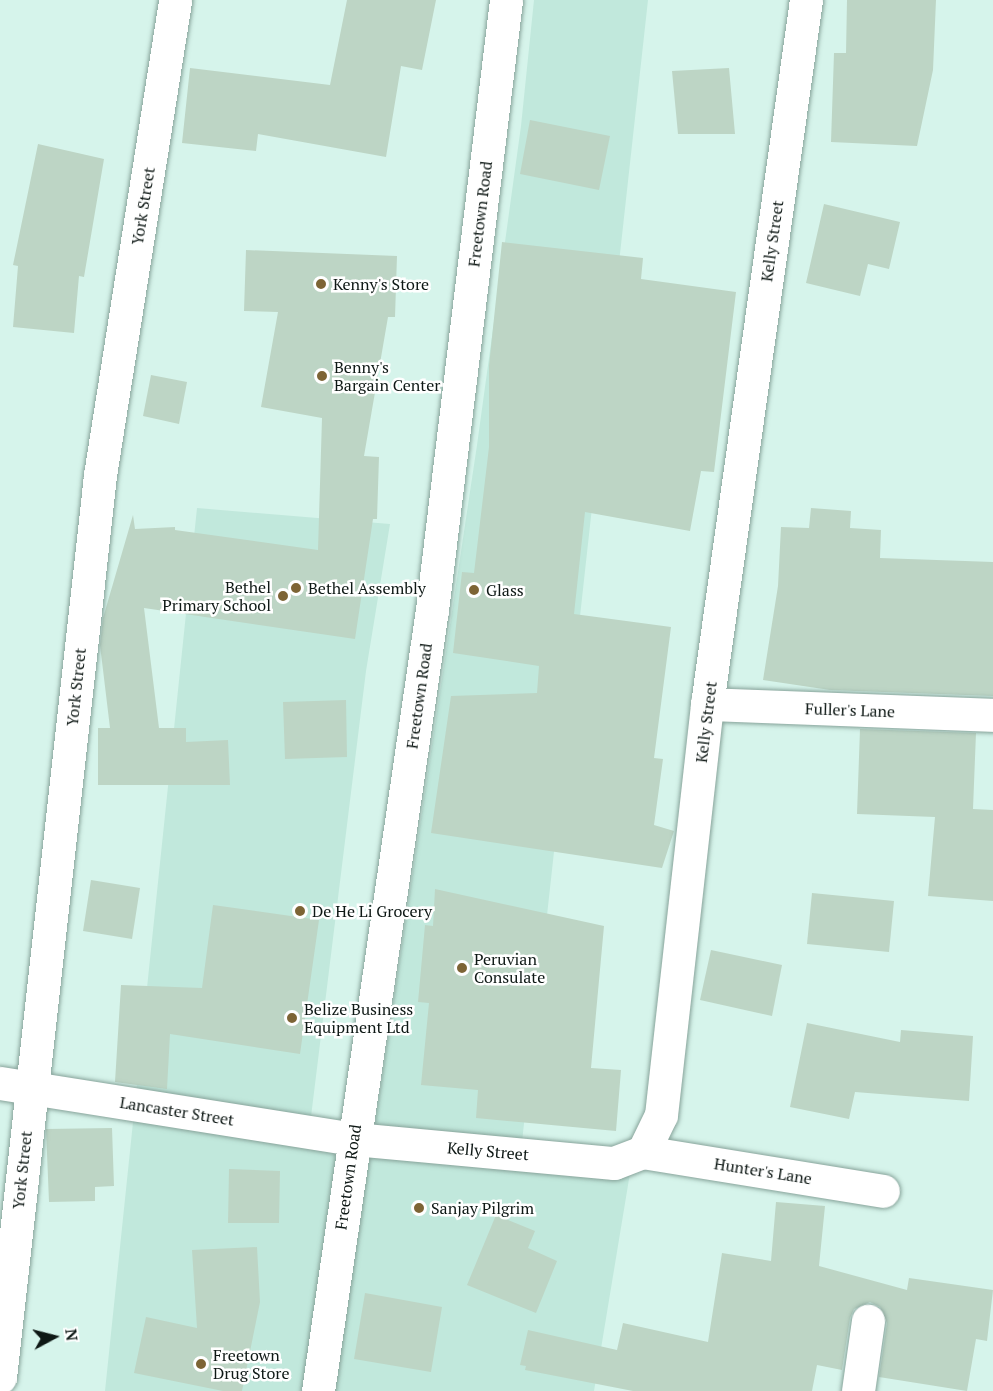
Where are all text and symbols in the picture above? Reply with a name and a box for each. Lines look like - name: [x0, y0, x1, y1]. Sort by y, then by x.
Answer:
- street label: Freetown Road: [464, 160, 496, 268]
- street label: York Street: [127, 166, 159, 246]
- street label: Kelly Street: [757, 199, 787, 283]
- place label: Kenny's Store: [333, 274, 429, 294]
- marker: Kenny's Store: [314, 277, 328, 291]
- place label: Benny's Bargain Center: [334, 357, 440, 395]
- marker: Benny's Bargain Center: [315, 369, 329, 383]
- place label: Bethel Primary School: [162, 577, 271, 615]
- place label: Bethel Assembly: [308, 578, 426, 598]
- place label: Glass: [486, 580, 524, 600]
- marker: Bethel Assembly: [289, 581, 303, 595]
- marker: Glass: [467, 583, 481, 597]
- marker: Bethel Primary School: [276, 589, 290, 603]
- street label: Freetown Road: [402, 642, 436, 750]
- street label: York Street: [62, 647, 90, 727]
- street label: Kelly Street: [691, 680, 721, 764]
- street label: Fuller's Lane: [805, 699, 895, 721]
- place label: De He Li Grocery: [312, 901, 432, 921]
- marker: De He Li Grocery: [293, 904, 307, 918]
- place label: Peruvian Consulate: [474, 949, 545, 987]
- marker: Peruvian Consulate: [455, 961, 469, 975]
- place label: Belize Business Equipment Ltd: [304, 999, 413, 1037]
- marker: Belize Business Equipment Ltd: [285, 1011, 299, 1025]
- street label: Lancaster Street: [118, 1092, 236, 1130]
- street label: Freetown Road: [331, 1123, 365, 1231]
- street label: York Street: [8, 1130, 36, 1210]
- street label: Kelly Street: [446, 1138, 530, 1164]
- street label: Hunter's Lane: [713, 1154, 813, 1188]
- place label: Sanjay Pilgrim: [431, 1198, 534, 1218]
- marker: Sanjay Pilgrim: [412, 1201, 426, 1215]
- north arrow: [24, 1307, 84, 1367]
- text: N: [60, 1327, 84, 1342]
- place label: Freetown Drug Store: [213, 1345, 290, 1383]
- marker: Freetown Drug Store: [194, 1357, 208, 1371]

